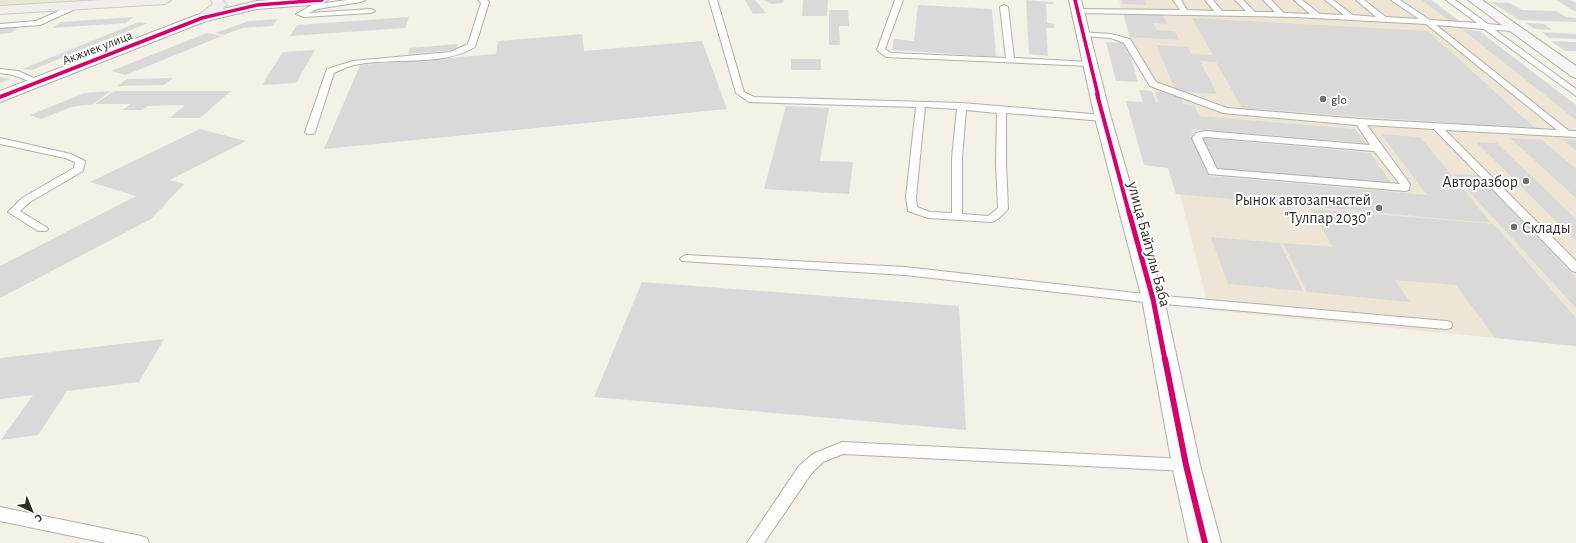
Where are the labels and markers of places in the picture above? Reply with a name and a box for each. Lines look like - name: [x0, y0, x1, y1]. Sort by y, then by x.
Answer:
- marker: glo: [1318, 94, 1328, 104]
- place label: glo: [1331, 94, 1347, 107]
- place label: Авторазбор: [1442, 174, 1518, 190]
- marker: Авторазбор: [1521, 176, 1531, 186]
- place label: Рынок автозапчастей "Тулпар 2030": [1234, 192, 1371, 227]
- marker: Рынок автозапчастей "Тулпар 2030": [1374, 203, 1384, 213]
- place label: Склады: [1522, 220, 1571, 236]
- marker: Склады: [1509, 222, 1519, 232]

